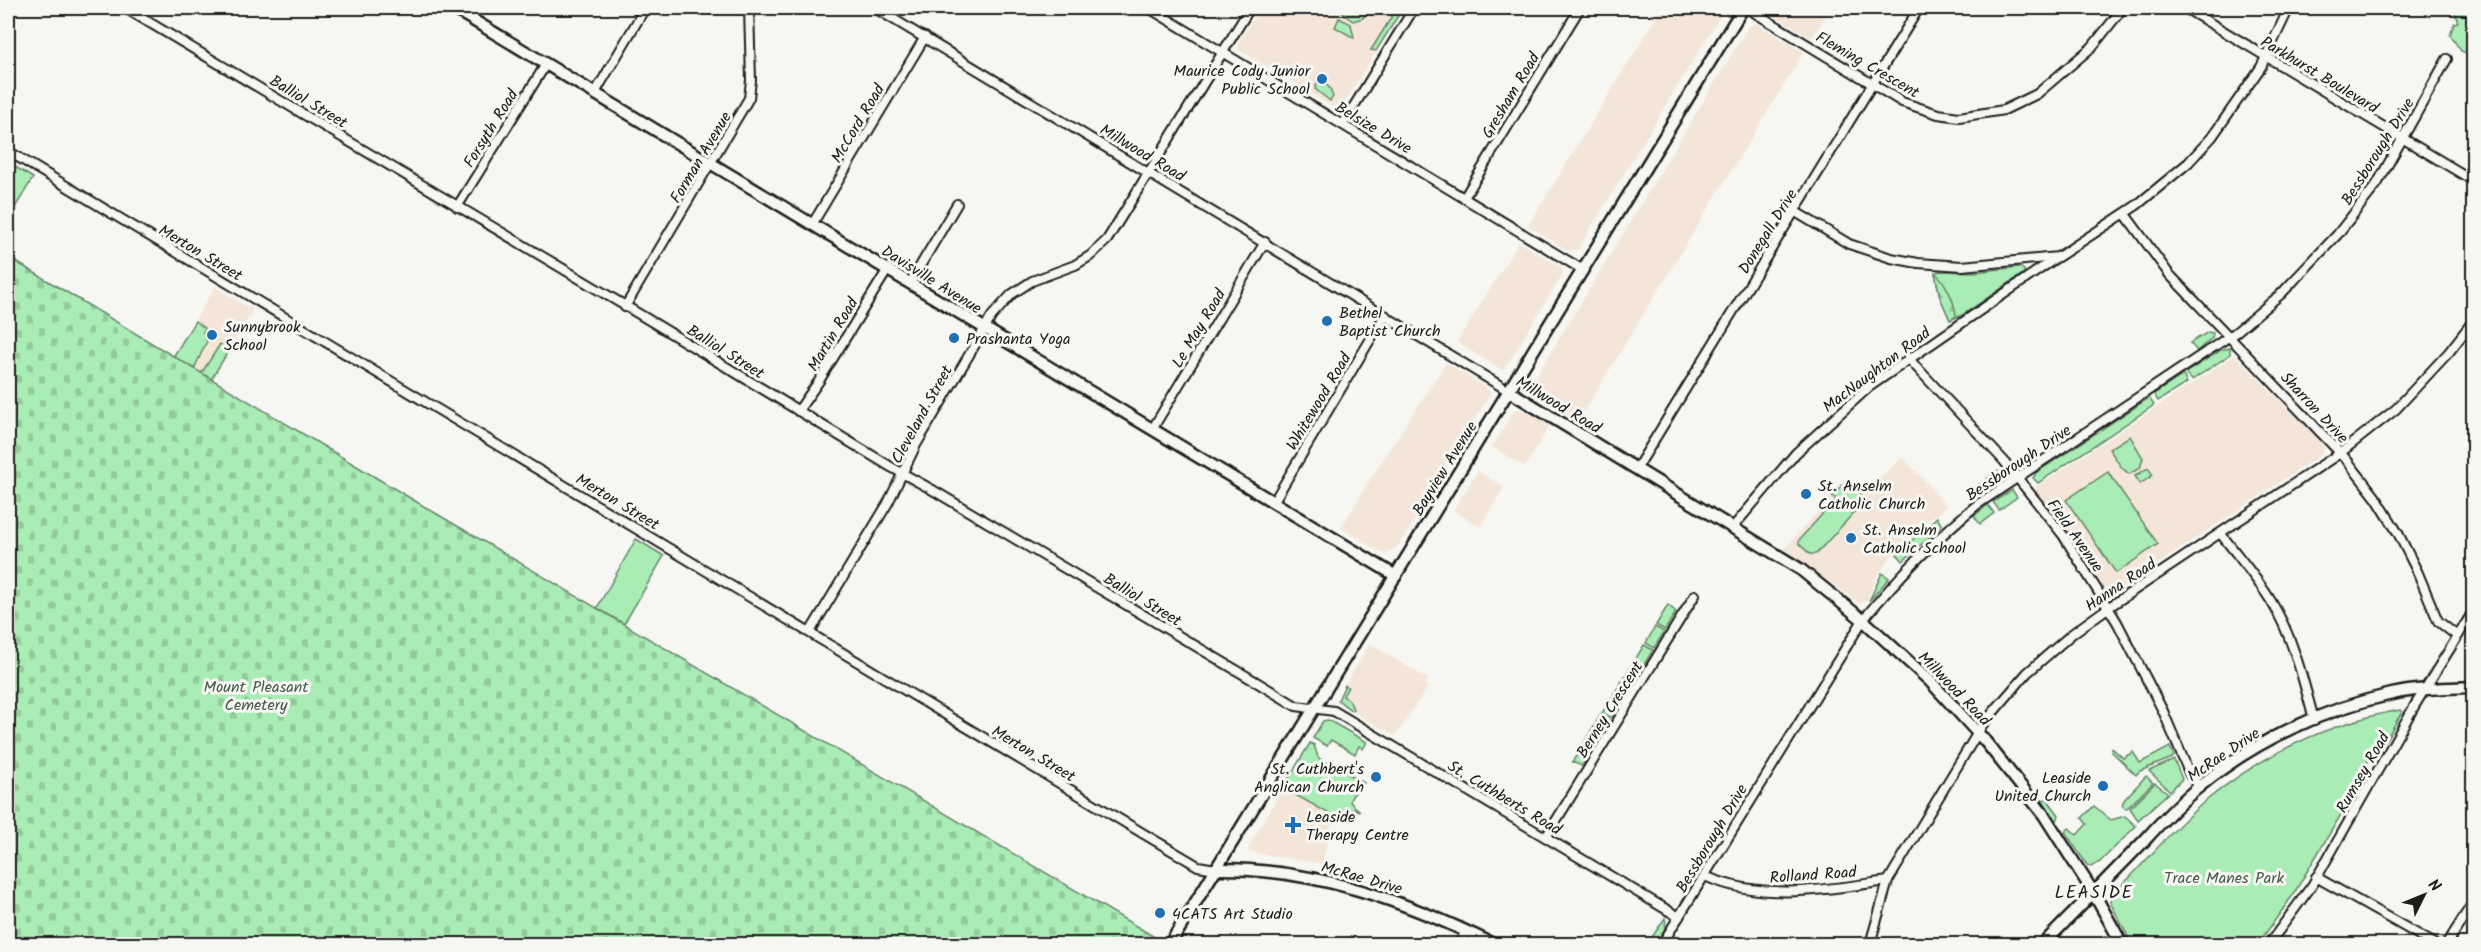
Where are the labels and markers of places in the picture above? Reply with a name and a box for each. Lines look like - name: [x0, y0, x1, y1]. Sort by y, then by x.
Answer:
- place label: Maurice Cody Junior Public School: [1174, 59, 1312, 102]
- marker: Maurice Cody Junior Public School: [1315, 72, 1329, 86]
- place label: Bethel Baptist Church: [1339, 301, 1441, 344]
- marker: Bethel Baptist Church: [1320, 314, 1334, 328]
- place label: Sunnybrook School: [224, 315, 301, 358]
- place label: Prashanta Yoga: [966, 327, 1071, 352]
- marker: Sunnybrook School: [205, 328, 219, 342]
- marker: Prashanta Yoga: [947, 331, 961, 345]
- place label: St. Anselm Catholic Church: [1818, 474, 1925, 517]
- marker: St. Anselm Catholic Church: [1799, 487, 1813, 501]
- place label: St. Anselm Catholic School: [1863, 518, 1966, 561]
- marker: St. Anselm Catholic School: [1844, 531, 1858, 545]
- place label: St. Cuthbert's Anglican Church: [1254, 757, 1364, 800]
- place label: Leaside United Church: [1994, 766, 2091, 809]
- marker: St. Cuthbert's Anglican Church: [1369, 770, 1383, 784]
- marker: Leaside United Church: [2096, 779, 2110, 793]
- place label: Leaside Therapy Centre: [1306, 805, 1409, 848]
- marker: Leaside Therapy Centre: [1284, 816, 1302, 834]
- place label: 4CATS Art Studio: [1172, 902, 1293, 927]
- marker: 4CATS Art Studio: [1153, 906, 1167, 920]

